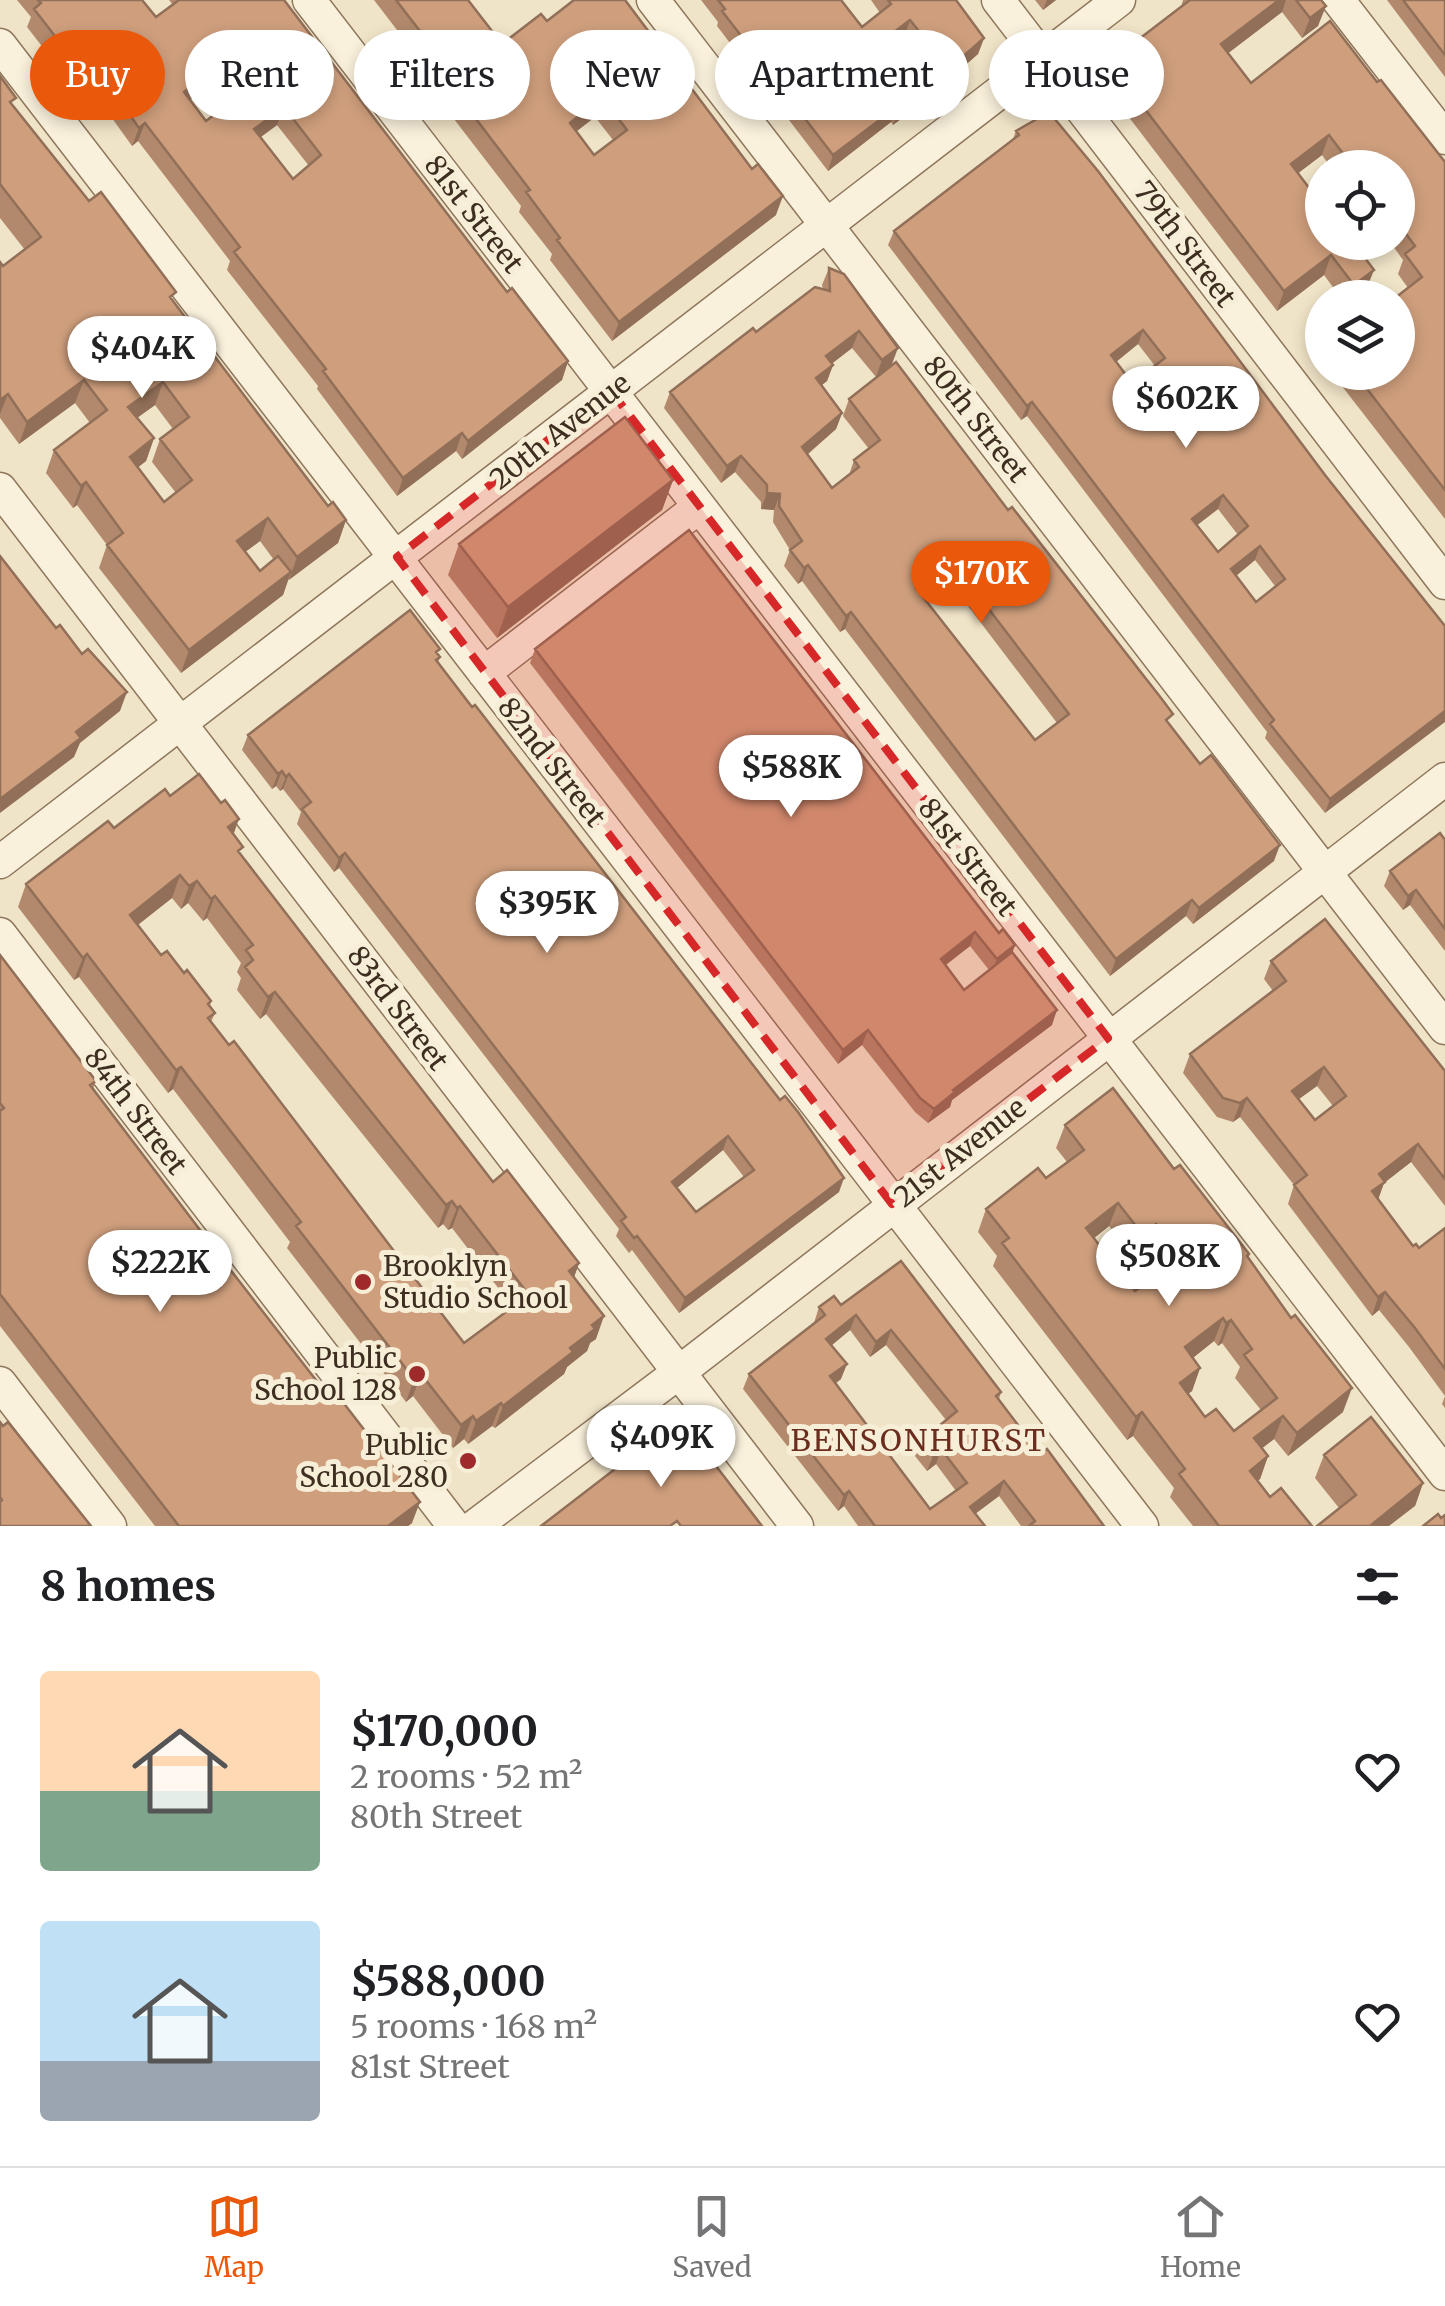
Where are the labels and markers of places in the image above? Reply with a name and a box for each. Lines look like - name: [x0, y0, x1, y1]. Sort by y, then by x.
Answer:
- pin: $404K: [72, 316, 212, 401]
- pin: $602K: [1116, 366, 1256, 451]
- pin: $170K: [911, 541, 1051, 626]
- pin: $588K: [721, 735, 861, 820]
- pin: $395K: [477, 871, 617, 956]
- pin: $508K: [1099, 1224, 1239, 1309]
- pin: $222K: [90, 1230, 230, 1315]
- place label: Brooklyn Studio School: [383, 1248, 568, 1316]
- marker: Brooklyn Studio School: [352, 1271, 374, 1293]
- place label: Public School 128: [254, 1340, 397, 1408]
- marker: Public School 128: [406, 1363, 428, 1385]
- pin: $409K: [591, 1405, 731, 1490]
- place label: Public School 280: [299, 1427, 448, 1495]
- marker: Public School 280: [457, 1450, 479, 1472]

